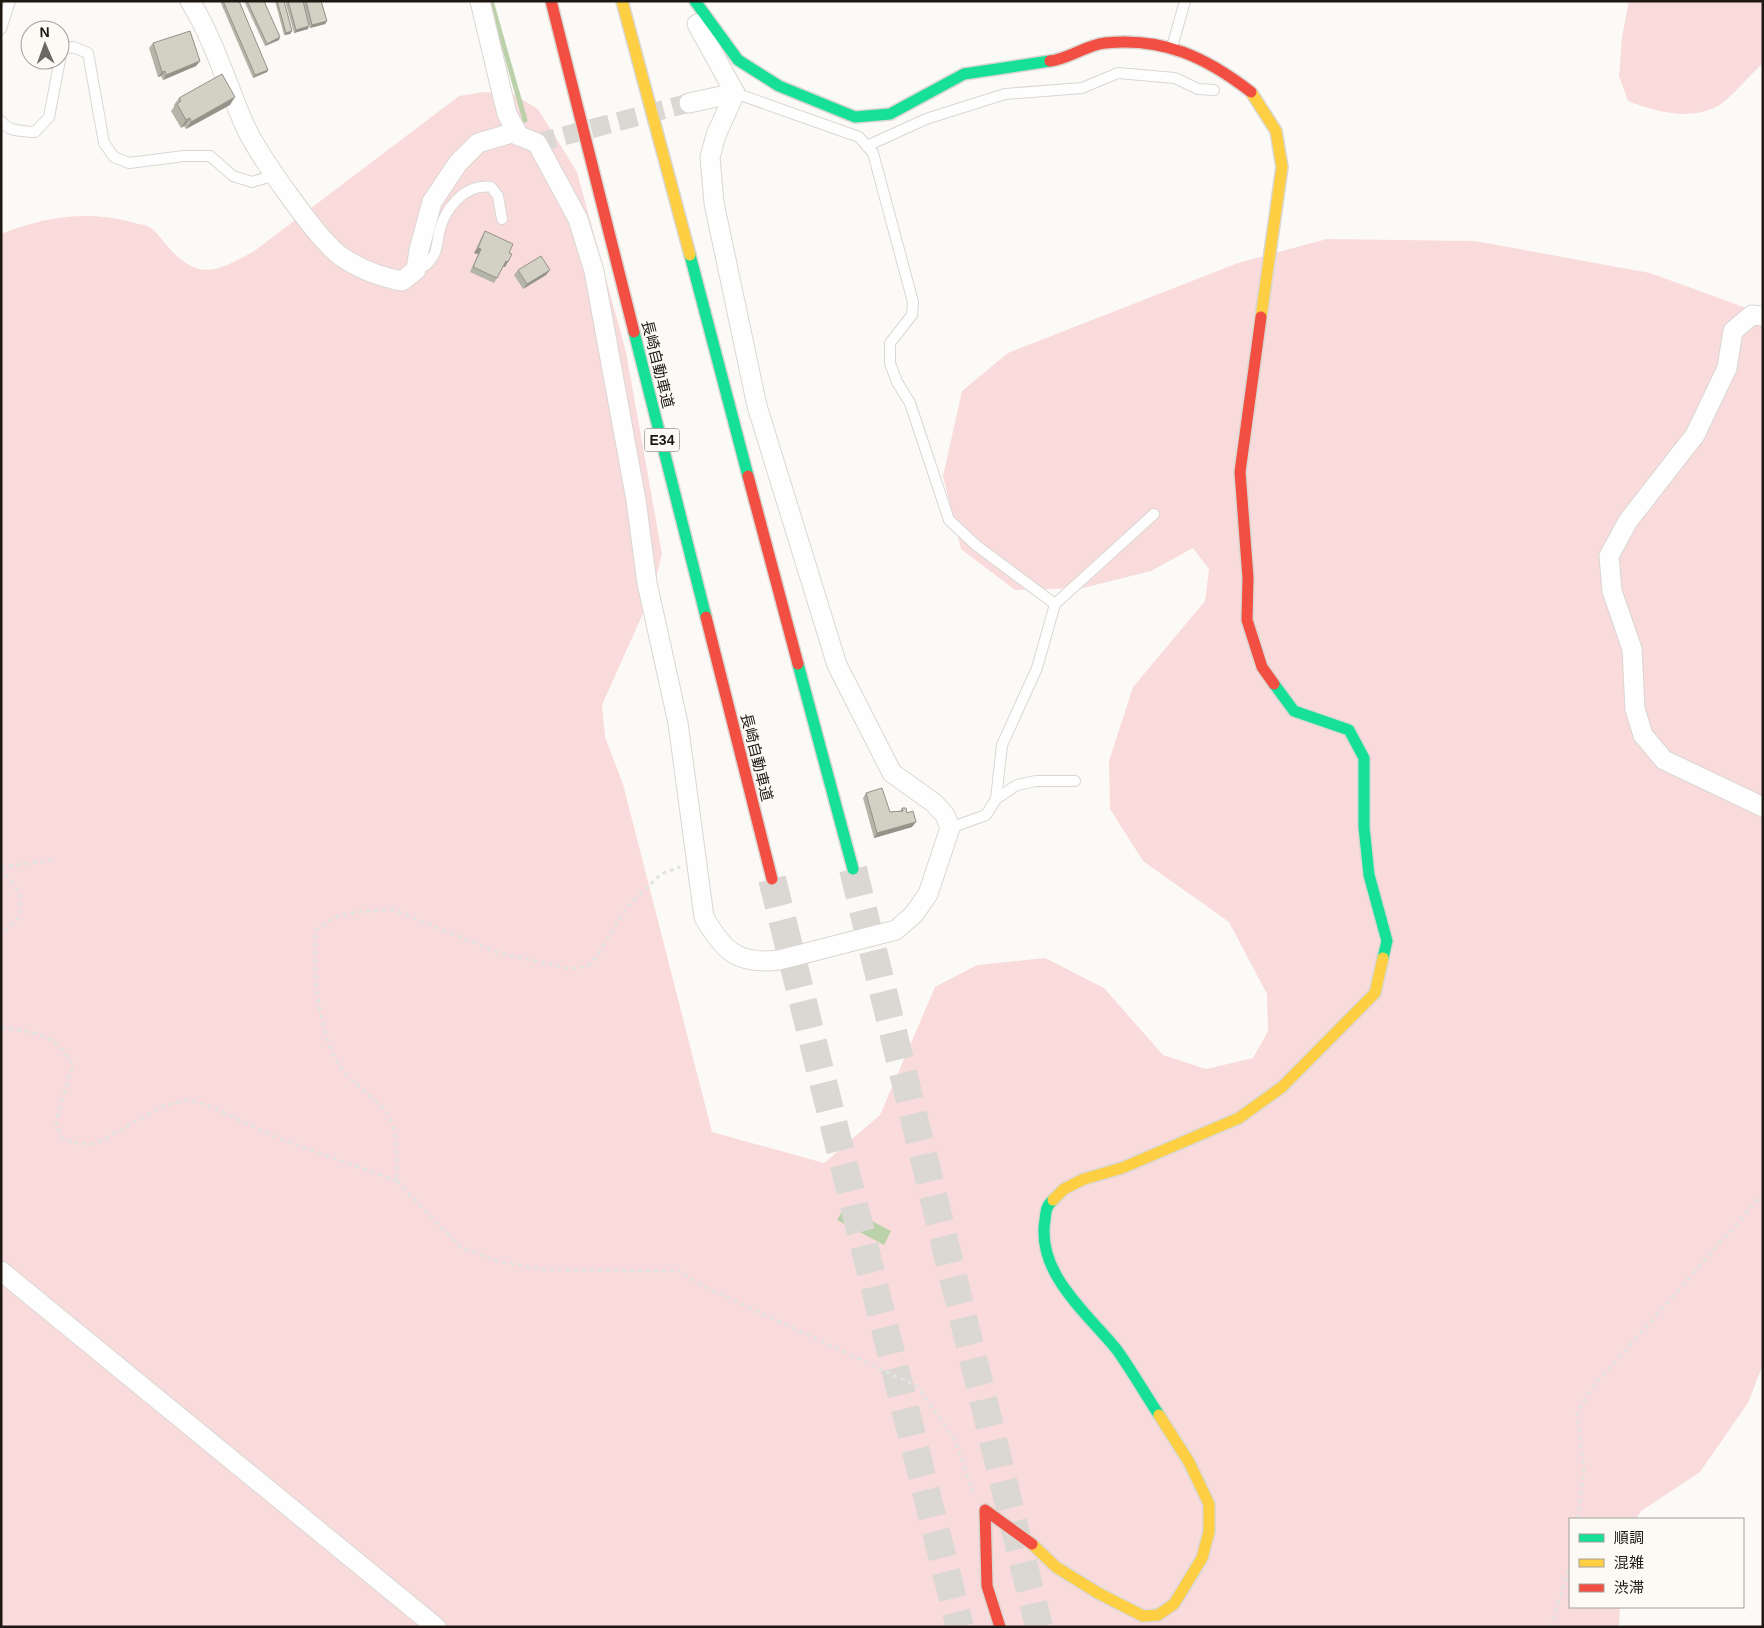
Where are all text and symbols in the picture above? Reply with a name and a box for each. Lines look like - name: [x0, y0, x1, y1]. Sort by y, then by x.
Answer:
- north arrow: [20, 20, 70, 70]
- text: N: [39, 24, 50, 40]
- street label: 長崎自動車道: [639, 318, 677, 410]
- road number: E34: [644, 428, 680, 452]
- street label: 長崎自動車道: [738, 711, 776, 803]
- legend: [1569, 1518, 1744, 1608]
- text: 順調: [1614, 1529, 1644, 1546]
- text: 混雑: [1614, 1554, 1644, 1571]
- text: 渋滞: [1614, 1579, 1644, 1596]

